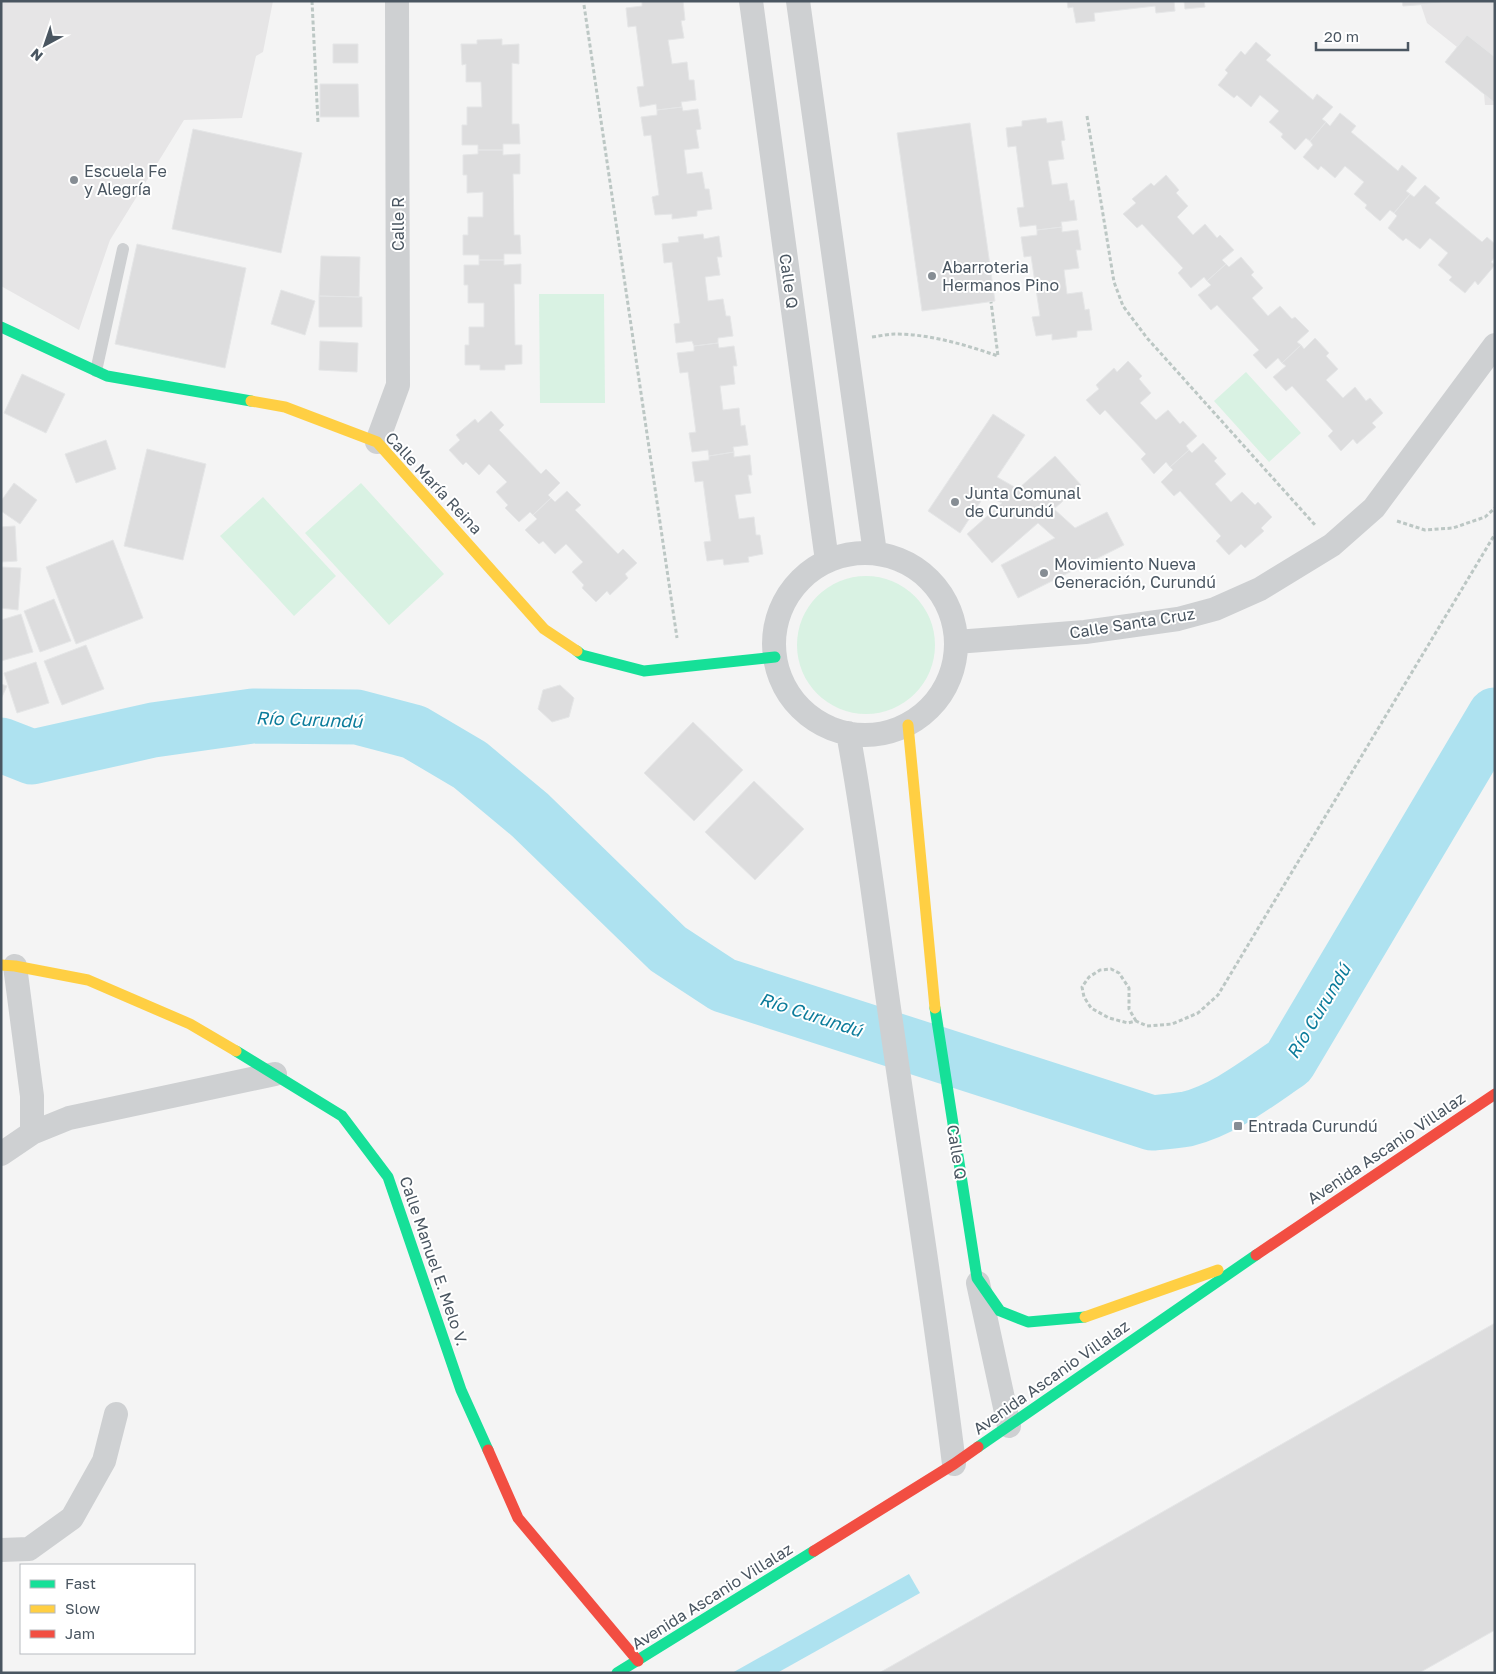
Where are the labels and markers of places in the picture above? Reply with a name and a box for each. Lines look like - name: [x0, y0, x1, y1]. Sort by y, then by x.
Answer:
- place label: Escuela Fe y Alegría: [84, 161, 167, 199]
- marker: Escuela Fe y Alegría: [68, 174, 80, 186]
- place label: Abarroteria Hermanos Pino: [942, 257, 1059, 295]
- marker: Abarroteria Hermanos Pino: [926, 270, 938, 282]
- place label: Junta Comunal de Curundú: [965, 483, 1081, 521]
- marker: Junta Comunal de Curundú: [949, 496, 961, 508]
- place label: Movimiento Nueva Generación, Curundú: [1054, 554, 1216, 592]
- marker: Movimiento Nueva Generación, Curundú: [1038, 567, 1050, 579]
- place label: Entrada Curundú: [1248, 1116, 1378, 1136]
- marker: Entrada Curundú: [1232, 1120, 1244, 1132]

